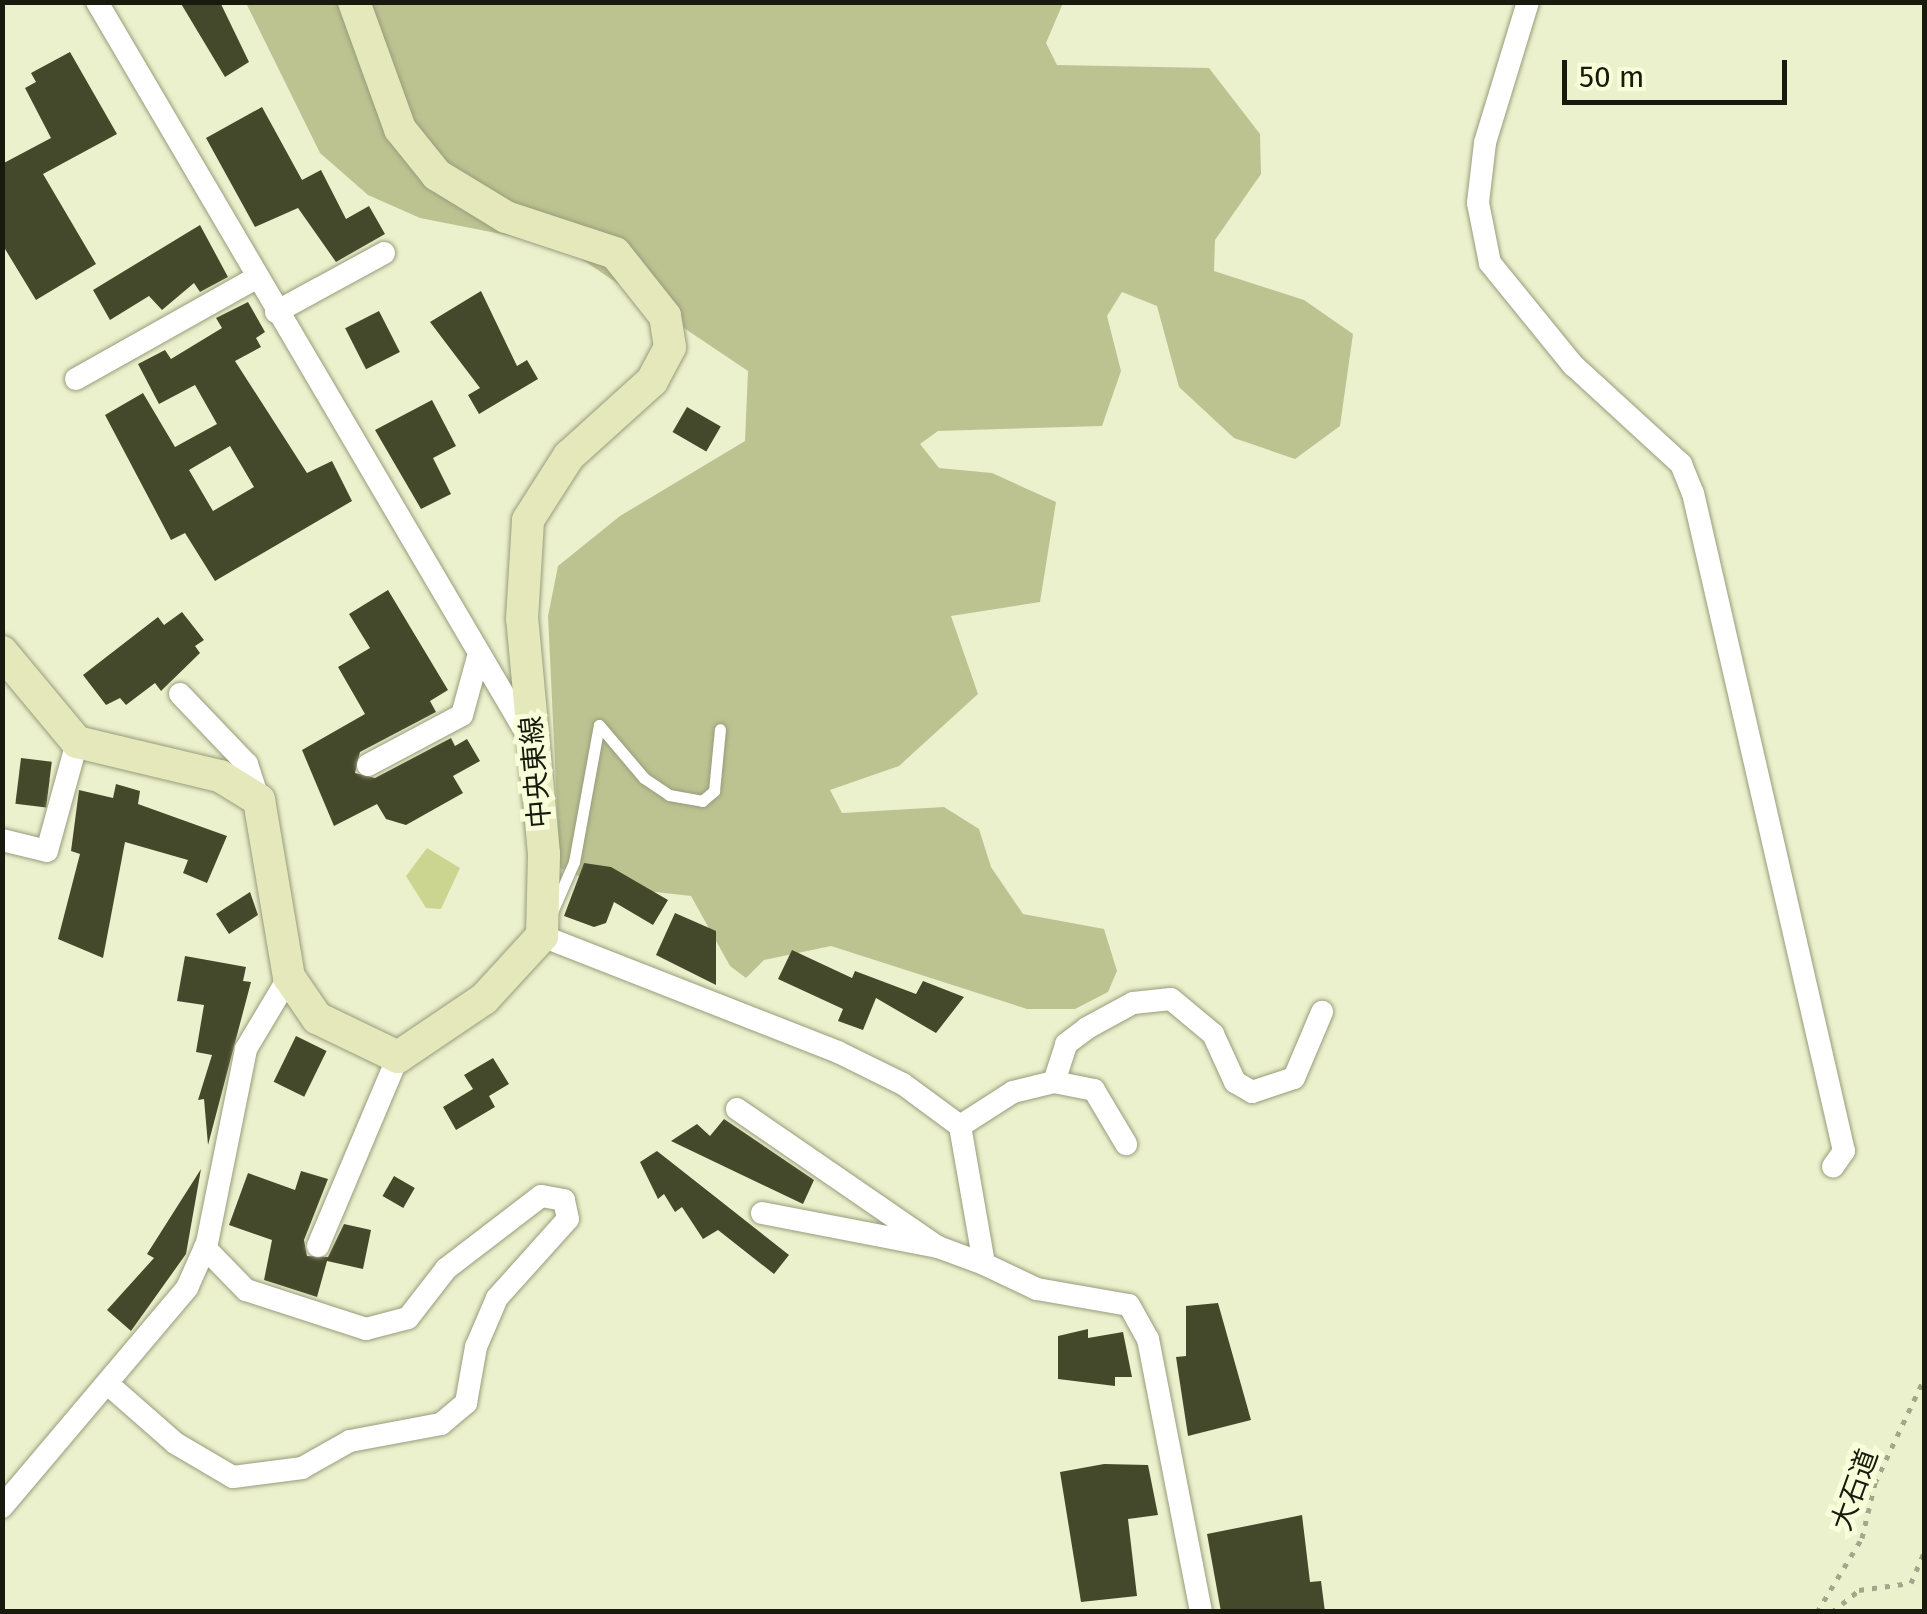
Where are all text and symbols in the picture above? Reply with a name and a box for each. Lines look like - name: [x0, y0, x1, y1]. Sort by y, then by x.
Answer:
- scale bar: [1567, 40, 1792, 102]
- text: 50 m: [1579, 59, 1644, 95]
- street label: 中央東線: [514, 715, 558, 829]
- street label: 大石道: [1825, 1445, 1885, 1535]

